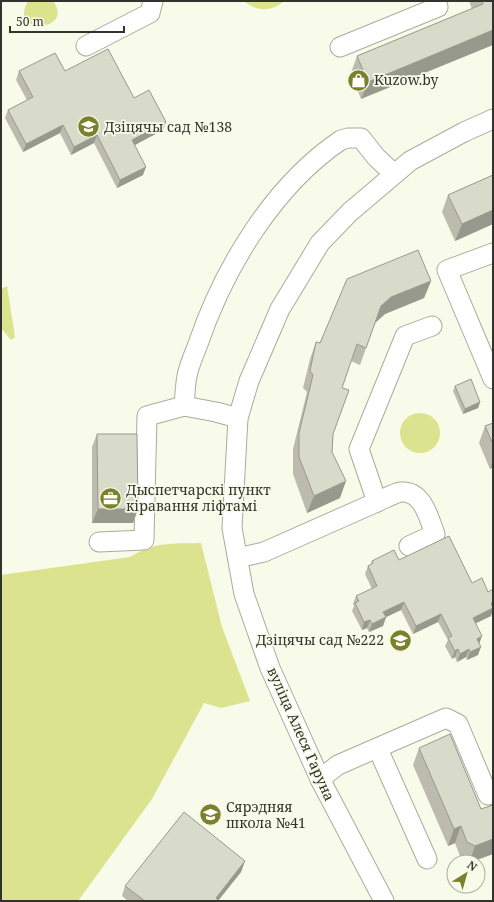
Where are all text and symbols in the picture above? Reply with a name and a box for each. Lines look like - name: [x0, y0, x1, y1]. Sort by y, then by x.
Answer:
- scale bar: [10, 8, 124, 34]
- text: 50 m: [16, 13, 44, 30]
- shop icon: Kuzow.by: [346, 67, 372, 93]
- place label: Kuzow.by: [374, 70, 439, 89]
- school or university icon: Дзіцячы сад №138: [76, 114, 102, 140]
- place label: Дзіцячы сад №138: [104, 117, 232, 136]
- place label: Дыспетчарскі пункт кіравання ліфтамі: [126, 480, 271, 515]
- office icon: Дыспетчарскі пункт кіравання ліфтамі: [98, 485, 124, 511]
- school or university icon: Дзіцячы сад №222: [387, 627, 413, 653]
- place label: Дзіцячы сад №222: [256, 630, 384, 649]
- street label: вуліца Алеся Гаруна: [263, 664, 340, 804]
- place label: Сярэдняя школа №41: [226, 797, 306, 832]
- school or university icon: Сярэдняя школа №41: [198, 802, 224, 828]
- north arrow: [446, 854, 486, 894]
- text: N: [464, 857, 481, 874]

